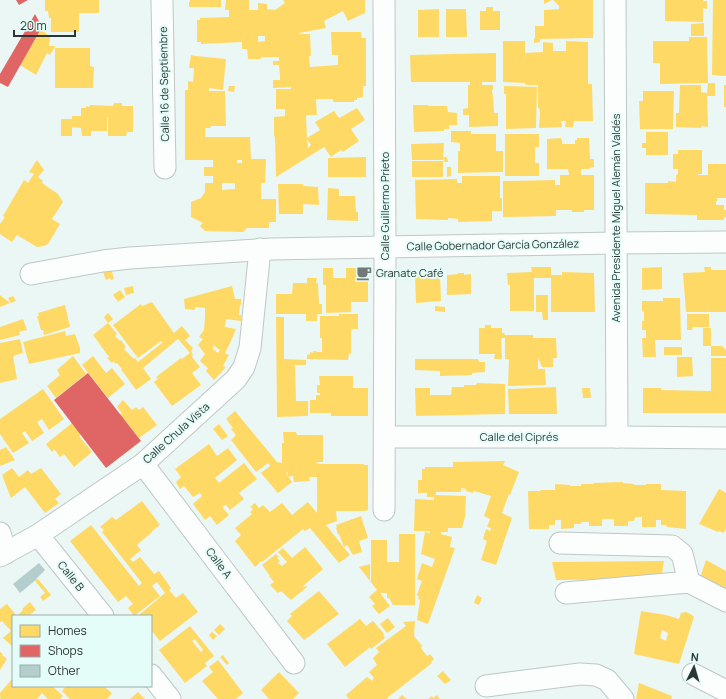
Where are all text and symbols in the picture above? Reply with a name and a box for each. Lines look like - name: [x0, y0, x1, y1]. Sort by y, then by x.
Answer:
- scale bar: [14, 12, 75, 38]
- text: 20 m: [20, 17, 47, 34]
- street label: Calle 16 de Septiembre: [155, 26, 172, 142]
- street label: Avenida Presidente Miguel Alemán Valdés: [608, 113, 623, 323]
- street label: Calle Guillermo Prieto: [377, 151, 392, 260]
- street label: Calle Gobernador García González: [407, 235, 580, 254]
- cafe icon: Granate Café: [355, 264, 373, 282]
- place label: Granate Café: [376, 265, 444, 280]
- street label: Calle Chula Vista: [139, 399, 212, 467]
- street label: Calle del Ciprés: [480, 429, 559, 444]
- street label: Calle A: [203, 544, 236, 581]
- street label: Calle B: [55, 558, 88, 594]
- legend: [12, 615, 152, 687]
- text: Homes: [48, 622, 87, 639]
- text: Shops: [48, 642, 83, 659]
- north arrow: [674, 647, 714, 687]
- text: N: [690, 649, 700, 664]
- text: Other: [48, 662, 81, 679]

